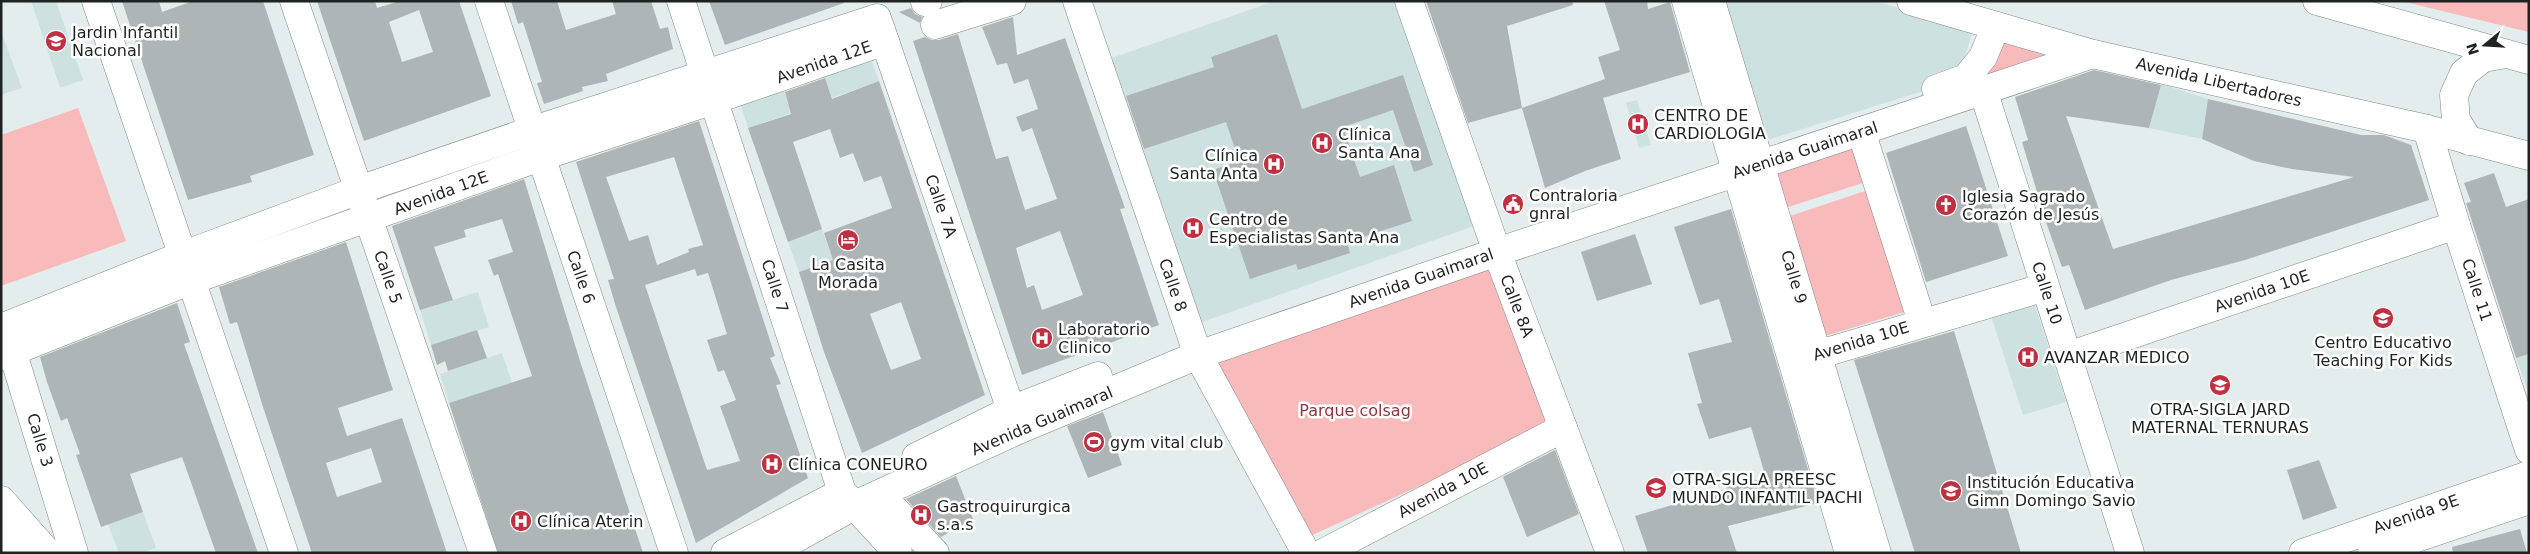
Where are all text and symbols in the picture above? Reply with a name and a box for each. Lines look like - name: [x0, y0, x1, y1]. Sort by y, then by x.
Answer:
- north arrow: [2460, 20, 2510, 70]
- place label: Jardin Infantil Nacional: [71, 23, 178, 60]
- school or university icon: Jardin Infantil Nacional: [44, 29, 68, 53]
- street label: Avenida 12E: [774, 37, 874, 87]
- text: N: [2463, 41, 2482, 57]
- street label: Avenida Libertadores: [2134, 54, 2304, 110]
- place label: CENTRO DE CARDIOLOGIA: [1654, 106, 1766, 143]
- hospital icon: CENTRO DE CARDIOLOGIA: [1626, 112, 1650, 136]
- street label: Avenida Guaimaral: [1730, 117, 1880, 183]
- place label: Clínica Santa Ana: [1338, 125, 1420, 162]
- hospital icon: Clínica Santa Ana: [1310, 131, 1334, 155]
- place label: Clínica Santa Anta: [1170, 146, 1258, 183]
- hospital icon: Clínica Santa Anta: [1262, 152, 1286, 176]
- street label: Avenida 12E: [391, 167, 491, 219]
- street label: Calle 7A: [921, 172, 961, 240]
- place label: Contraloria gnral: [1529, 186, 1618, 223]
- place label: Iglesia Sagrado Corazón de Jesús: [1962, 187, 2099, 224]
- public building icon: Contraloria gnral: [1501, 192, 1525, 216]
- church icon: Iglesia Sagrado Corazón de Jesús: [1934, 193, 1958, 217]
- place label: Centro de Especialistas Santa Ana: [1209, 210, 1399, 247]
- hospital icon: Centro de Especialistas Santa Ana: [1181, 216, 1205, 240]
- hotel icon: La Casita Morada: [836, 228, 860, 252]
- street label: Avenida Guaimaral: [1346, 244, 1496, 312]
- street label: Calle 5: [370, 248, 406, 306]
- street label: Calle 6: [563, 248, 599, 306]
- street label: Calle 9: [1777, 248, 1811, 306]
- place label: La Casita Morada: [811, 255, 885, 292]
- street label: Calle 8: [1155, 256, 1191, 314]
- street label: Calle 11: [2458, 256, 2496, 324]
- street label: Calle 7: [757, 257, 793, 315]
- street label: Calle 10: [2028, 259, 2066, 327]
- street label: Avenida 10E: [2212, 266, 2312, 316]
- street label: Calle 8A: [1496, 272, 1538, 340]
- school or university icon: Centro Educativo Teaching For Kids: [2371, 306, 2395, 330]
- street label: Avenida 10E: [1811, 317, 1911, 365]
- place label: Laboratorio Clinico: [1058, 320, 1150, 357]
- hospital icon: Laboratorio Clinico: [1030, 326, 1054, 350]
- place label: Centro Educativo Teaching For Kids: [2313, 333, 2452, 370]
- hospital icon: AVANZAR MEDICO: [2016, 345, 2040, 369]
- place label: AVANZAR MEDICO: [2044, 348, 2190, 367]
- school or university icon: OTRA-SIGLA JARD MATERNAL TERNURAS: [2208, 373, 2232, 397]
- street label: Avenida Guaimaral: [968, 383, 1116, 459]
- place label: OTRA-SIGLA JARD MATERNAL TERNURAS: [2131, 400, 2309, 437]
- park label: Parque colsag: [1299, 401, 1411, 420]
- street label: Calle 3: [23, 411, 57, 469]
- sports icon: gym vital club: [1082, 430, 1106, 454]
- place label: gym vital club: [1110, 433, 1223, 452]
- hospital icon: Clínica CONEURO: [760, 452, 784, 476]
- place label: Clínica CONEURO: [788, 455, 928, 474]
- street label: Avenida 10E: [1395, 458, 1491, 522]
- place label: OTRA-SIGLA PREESC MUNDO INFANTIL PACHI: [1672, 470, 1863, 507]
- place label: Institución Educativa Gimn Domingo Savio: [1967, 473, 2136, 510]
- school or university icon: OTRA-SIGLA PREESC MUNDO INFANTIL PACHI: [1644, 476, 1668, 500]
- school or university icon: Institución Educativa Gimn Domingo Savio: [1939, 479, 1963, 503]
- street label: Avenida 9E: [2371, 490, 2461, 538]
- place label: Gastroquirurgica s.a.s: [937, 497, 1071, 534]
- hospital icon: Gastroquirurgica s.a.s: [909, 503, 933, 527]
- hospital icon: Clínica Aterin: [509, 509, 533, 533]
- place label: Clínica Aterin: [537, 512, 643, 531]

